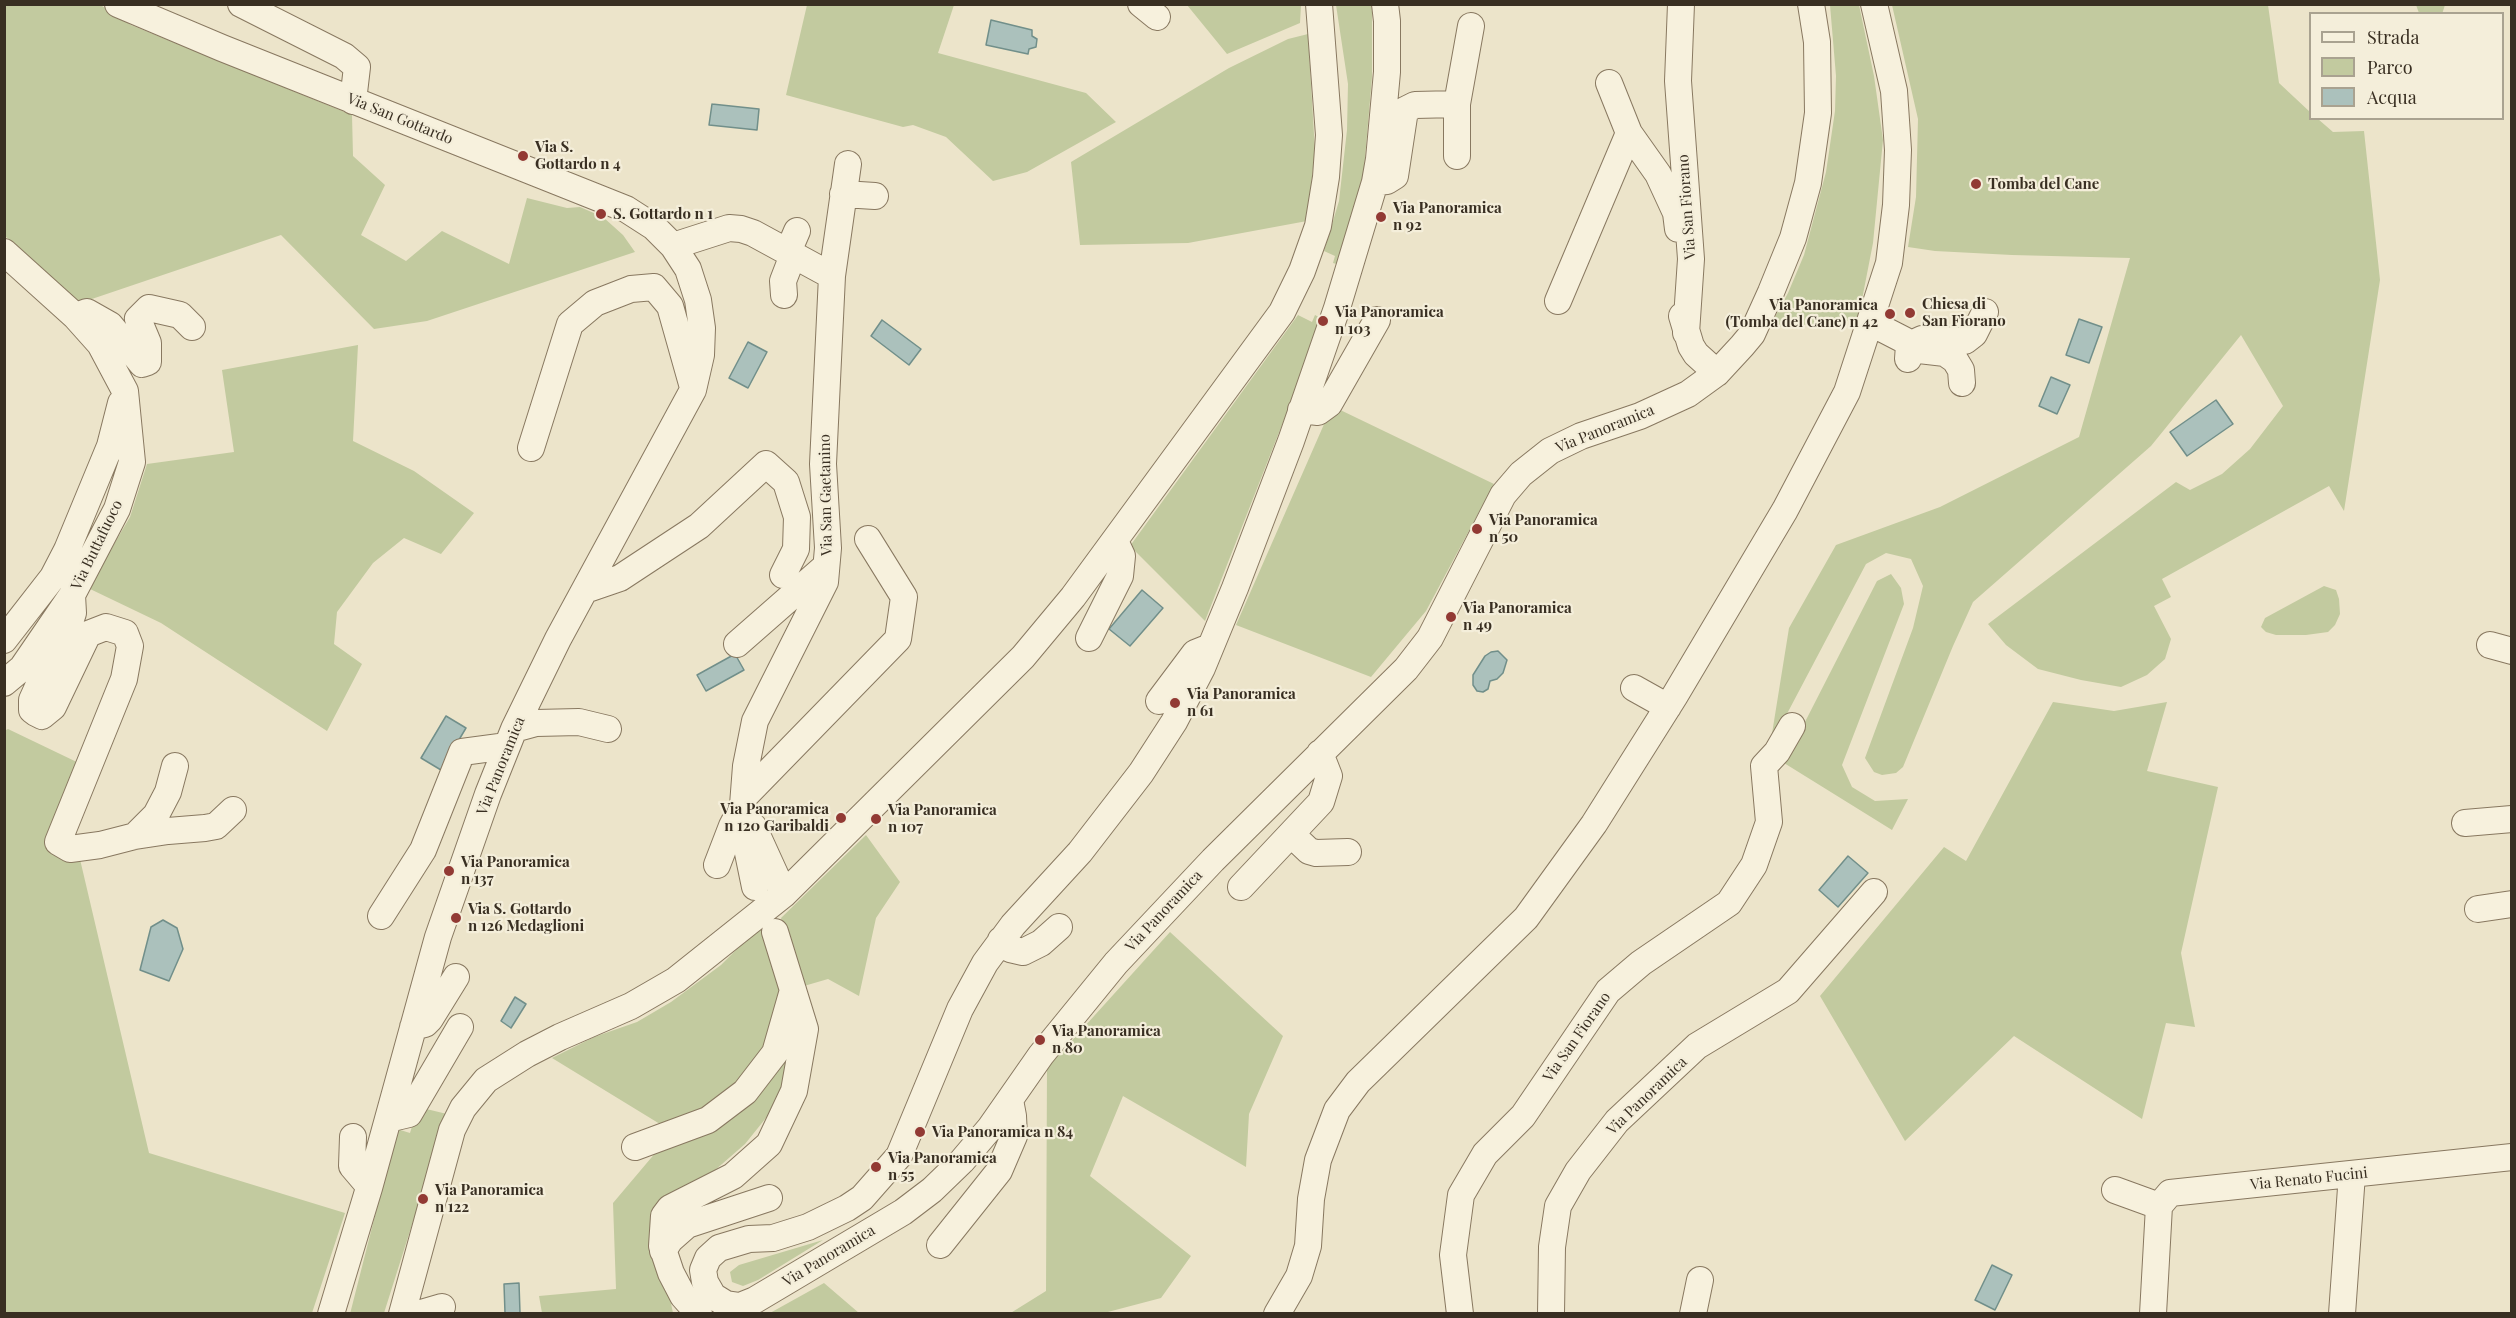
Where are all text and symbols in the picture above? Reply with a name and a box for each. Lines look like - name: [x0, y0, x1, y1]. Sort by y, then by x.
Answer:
- legend: [2309, 12, 2504, 120]
- text: Strada: [2367, 25, 2420, 49]
- text: Parco: [2367, 55, 2413, 79]
- text: Acqua: [2367, 85, 2417, 109]
- street label: Via San Gottardo: [344, 90, 456, 148]
- place label: Via S. Gottardo n 4: [535, 138, 621, 173]
- marker: Via S. Gottardo n 4: [516, 149, 530, 163]
- street label: Via San Fiorano: [1674, 154, 1700, 260]
- place label: Tomba del Cane: [1988, 175, 2099, 193]
- marker: Tomba del Cane: [1969, 177, 1983, 191]
- place label: Via Panoramica n 92: [1393, 199, 1502, 234]
- place label: S. Gottardo n 1: [613, 205, 713, 223]
- marker: S. Gottardo n 1: [594, 207, 608, 221]
- marker: Via Panoramica n 92: [1374, 210, 1388, 224]
- place label: Chiesa di San Fiorano: [1922, 295, 2006, 330]
- place label: Via Panoramica (Tomba del Cane) n 42: [1726, 296, 1878, 331]
- place label: Via Panoramica n 103: [1335, 303, 1444, 338]
- marker: Chiesa di San Fiorano: [1903, 306, 1917, 320]
- marker: Via Panoramica (Tomba del Cane) n 42: [1883, 307, 1897, 321]
- marker: Via Panoramica n 103: [1316, 314, 1330, 328]
- street label: Via Panoramica: [1553, 401, 1657, 457]
- street label: Via San Gaetanino: [816, 434, 836, 556]
- street label: Via Buttafuoco: [68, 497, 126, 593]
- place label: Via Panoramica n 50: [1489, 511, 1598, 546]
- marker: Via Panoramica n 50: [1470, 522, 1484, 536]
- place label: Via Panoramica n 49: [1463, 599, 1572, 634]
- marker: Via Panoramica n 49: [1444, 610, 1458, 624]
- place label: Via Panoramica n 61: [1187, 685, 1296, 720]
- marker: Via Panoramica n 61: [1168, 696, 1182, 710]
- street label: Via Panoramica: [473, 714, 529, 818]
- place label: Via Panoramica n 120 Garibaldi: [720, 800, 829, 835]
- place label: Via Panoramica n 107: [888, 801, 997, 836]
- marker: Via Panoramica n 120 Garibaldi: [834, 811, 848, 825]
- marker: Via Panoramica n 107: [869, 812, 883, 826]
- place label: Via Panoramica n 137: [461, 853, 570, 888]
- marker: Via Panoramica n 137: [442, 864, 456, 878]
- street label: Via Panoramica: [1122, 867, 1206, 955]
- place label: Via S. Gottardo n 126 Medaglioni: [468, 900, 584, 935]
- marker: Via S. Gottardo n 126 Medaglioni: [449, 911, 463, 925]
- street label: Via San Fiorano: [1539, 989, 1615, 1085]
- place label: Via Panoramica n 80: [1052, 1022, 1161, 1057]
- marker: Via Panoramica n 80: [1033, 1033, 1047, 1047]
- street label: Via Panoramica: [1603, 1053, 1691, 1139]
- place label: Via Panoramica n 84: [932, 1123, 1073, 1141]
- marker: Via Panoramica n 84: [913, 1125, 927, 1139]
- place label: Via Panoramica n 55: [888, 1149, 997, 1184]
- marker: Via Panoramica n 55: [869, 1160, 883, 1174]
- street label: Via Renato Fucini: [2249, 1164, 2369, 1194]
- place label: Via Panoramica n 122: [435, 1181, 544, 1216]
- marker: Via Panoramica n 122: [416, 1192, 430, 1206]
- street label: Via Panoramica: [780, 1221, 878, 1291]

